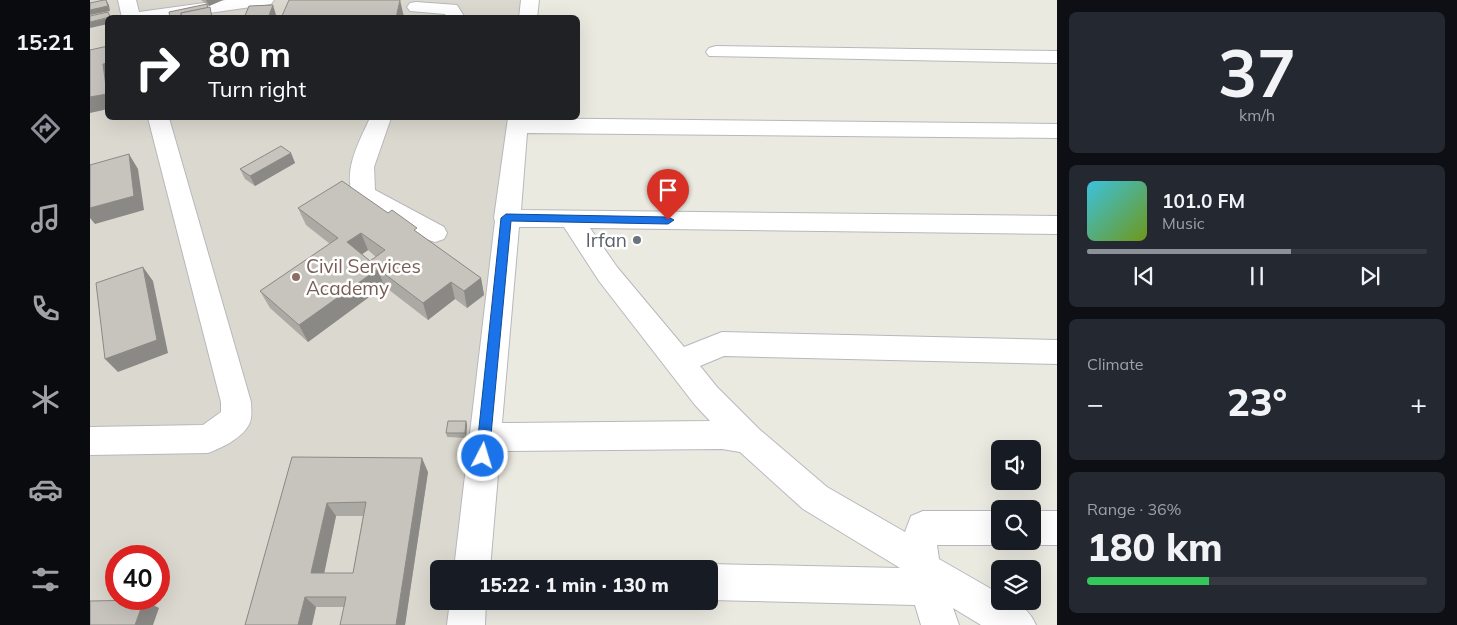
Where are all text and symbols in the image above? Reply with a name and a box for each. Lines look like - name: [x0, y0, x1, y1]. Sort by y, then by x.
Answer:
- text: 15:21: [16, 28, 74, 56]
- text: 80 m: [208, 32, 291, 76]
- text: 37: [1218, 32, 1296, 113]
- icon: right: [125, 35, 190, 100]
- text: Turn right: [208, 75, 306, 103]
- text: km/h: [1239, 105, 1275, 125]
- icon: directions: [28, 111, 63, 146]
- pin: [647, 169, 689, 220]
- icon: arrive: [654, 176, 682, 204]
- text: 101.0 FM: [1162, 189, 1245, 213]
- icon: music: [28, 201, 63, 236]
- text: Music: [1162, 213, 1205, 233]
- place label: Irfan: [586, 228, 627, 252]
- marker: Irfan: [631, 234, 643, 246]
- place label: Civil Services Academy: [306, 254, 421, 300]
- icon: previous: [1130, 262, 1158, 290]
- icon: pause: [1243, 262, 1271, 290]
- icon: next: [1356, 262, 1384, 290]
- marker: Civil Services Academy: [290, 271, 302, 283]
- icon: phone: [28, 291, 63, 326]
- text: Climate: [1087, 354, 1143, 374]
- text: 23°: [1227, 378, 1287, 426]
- icon: climate: [28, 382, 63, 417]
- text: −: [1087, 386, 1104, 421]
- text: +: [1410, 386, 1427, 421]
- position arrow: [456, 429, 508, 481]
- map controls: [991, 440, 1041, 610]
- button: sound: [991, 440, 1041, 490]
- icon: car: [28, 472, 63, 507]
- text: Range · 36%: [1087, 499, 1182, 519]
- button: search: [991, 500, 1041, 550]
- text: 180 km: [1087, 523, 1223, 571]
- speed limit sign: 40: [105, 545, 170, 610]
- button: layers: [991, 560, 1041, 610]
- icon: filters: [28, 562, 63, 597]
- text: 15:22 · 1 min · 130 m: [479, 573, 669, 597]

